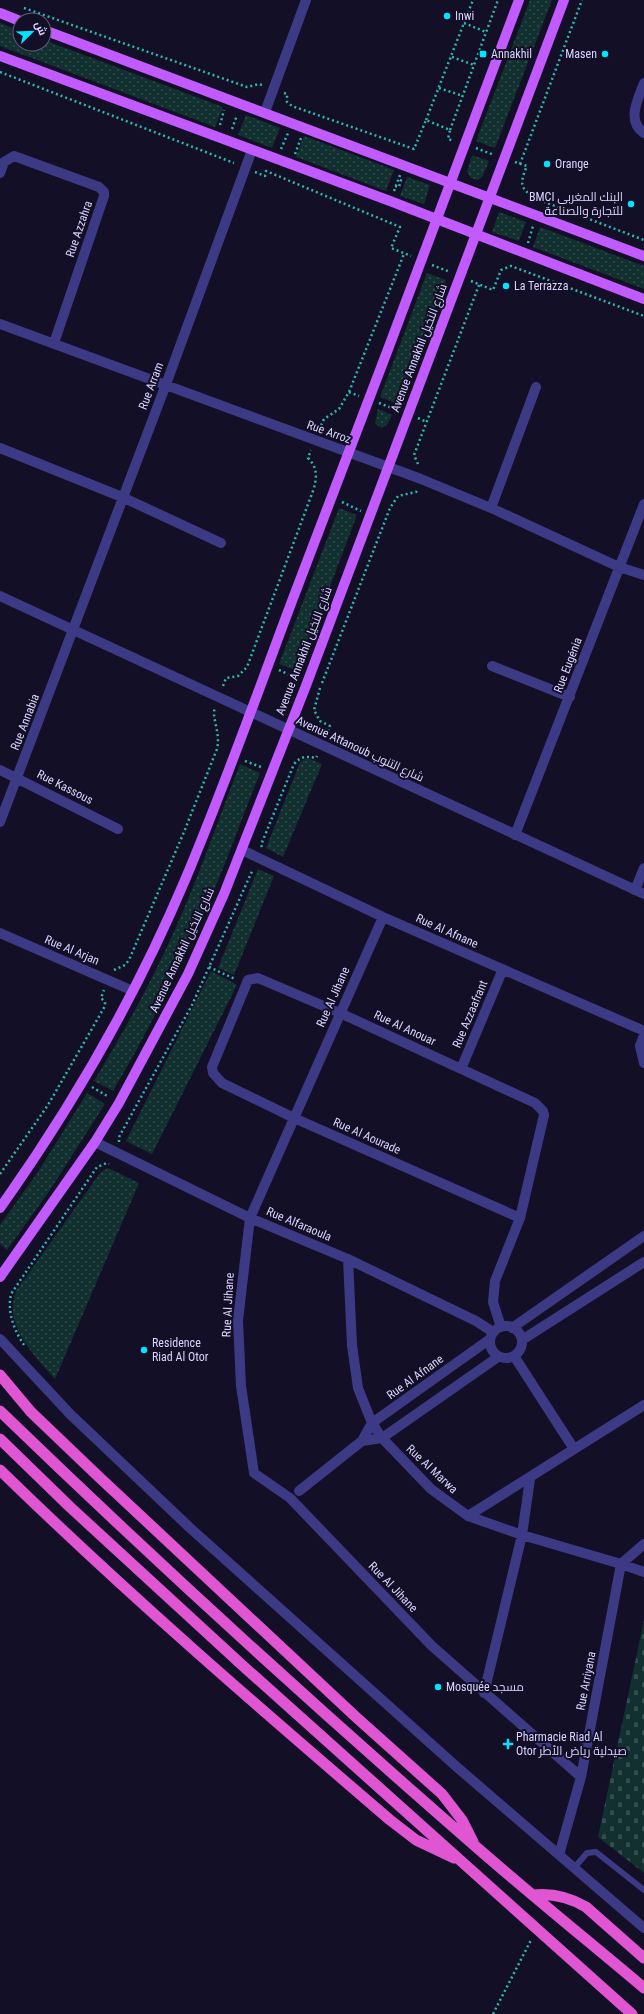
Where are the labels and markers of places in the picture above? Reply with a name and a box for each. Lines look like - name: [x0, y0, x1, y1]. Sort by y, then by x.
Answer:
- place label: Inwi: [455, 9, 474, 23]
- marker: Inwi: [442, 11, 452, 21]
- place label: Annakhil: [491, 47, 532, 61]
- place label: Masen: [565, 47, 597, 61]
- marker: Annakhil: [478, 49, 488, 59]
- marker: Masen: [600, 49, 610, 59]
- place label: Orange: [555, 157, 589, 171]
- marker: Orange: [542, 159, 552, 169]
- place label: BMCI البنك المغربي للتجارة والصناعة: [529, 190, 623, 218]
- marker: BMCI البنك المغربي للتجارة والصناعة: [626, 199, 636, 209]
- place label: La Terrazza: [514, 279, 569, 293]
- marker: La Terrazza: [501, 281, 511, 291]
- place label: Residence Riad Al Otor: [152, 1336, 209, 1364]
- marker: Residence Riad Al Otor: [139, 1345, 149, 1355]
- place label: Mosquée مسجد: [446, 1680, 524, 1694]
- marker: Mosquée مسجد: [433, 1682, 443, 1692]
- place label: Pharmacie Riad Al Otor صيدلية رياض الأطر: [516, 1730, 627, 1758]
- marker: Pharmacie Riad Al Otor صيدلية رياض الأطر: [503, 1739, 513, 1749]

